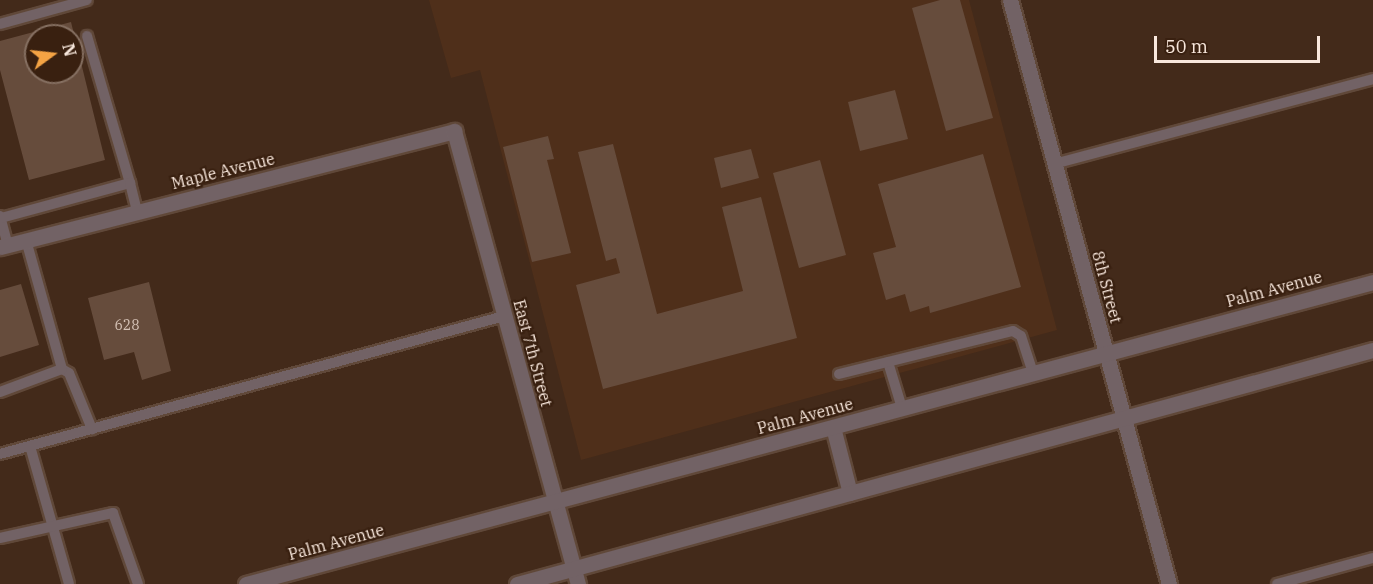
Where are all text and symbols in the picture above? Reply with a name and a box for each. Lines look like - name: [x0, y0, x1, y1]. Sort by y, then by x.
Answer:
- north arrow: [24, 24, 84, 84]
- scale bar: [1157, 24, 1324, 62]
- text: 50 m: [1165, 35, 1208, 58]
- text: N: [58, 41, 81, 59]
- street label: Maple Avenue: [169, 149, 277, 193]
- street label: 8th Street: [1088, 249, 1126, 325]
- street label: Palm Avenue: [1224, 267, 1324, 311]
- street label: East 7th Street: [510, 297, 556, 409]
- house number: 628: [114, 317, 140, 333]
- street label: Palm Avenue: [755, 394, 855, 438]
- street label: Palm Avenue: [286, 520, 386, 564]

